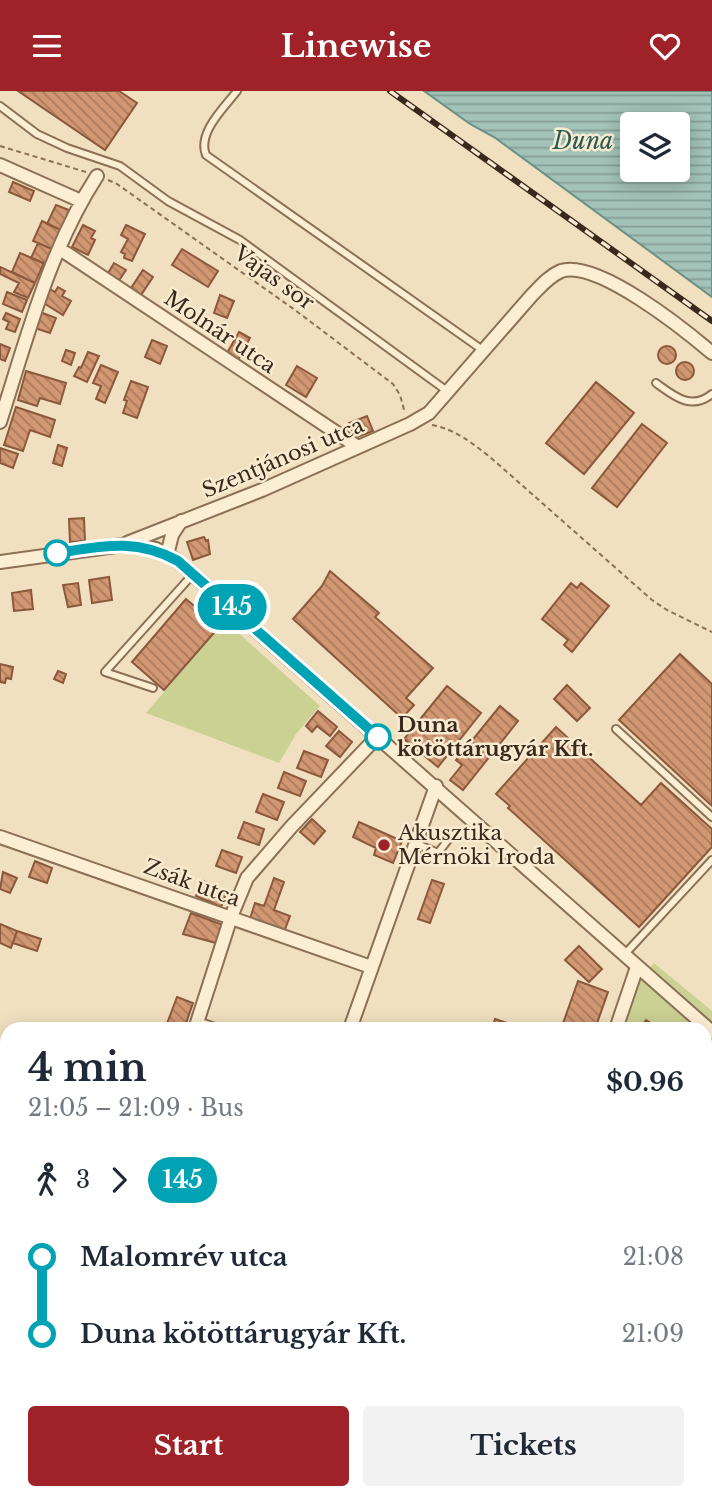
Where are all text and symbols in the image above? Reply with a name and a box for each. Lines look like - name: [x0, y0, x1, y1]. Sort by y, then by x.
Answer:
- text: Linewise: [281, 26, 431, 66]
- icon: menu: [28, 27, 66, 65]
- icon: heart: [646, 27, 684, 65]
- map controls: [620, 112, 690, 182]
- button: layers: [620, 112, 690, 182]
- water label: Duna: [552, 127, 613, 155]
- street label: Vajas sor: [228, 240, 319, 316]
- street label: Molnár utca: [159, 285, 281, 379]
- street label: Szentjánosi utca: [198, 412, 368, 504]
- unlabelled marker: [44, 540, 70, 566]
- line badge: 145: [192, 584, 272, 630]
- text: 145: [212, 592, 252, 621]
- place label: Duna kötöttárugyár Kft.: [397, 712, 593, 762]
- marker: Duna kötöttárugyár Kft.: [365, 724, 391, 750]
- place label: Akusztika Mérnöki Iroda: [397, 820, 555, 870]
- marker: Akusztika Mérnöki Iroda: [376, 837, 392, 853]
- street label: Zsák utca: [140, 854, 244, 913]
- text: 4 min: [28, 1044, 147, 1091]
- text: $0.96: [606, 1066, 684, 1098]
- text: 21:05 – 21:09 · Bus: [28, 1094, 244, 1122]
- icon: walk: [28, 1161, 66, 1199]
- icon: forward: [100, 1161, 138, 1199]
- text: 145: [162, 1165, 203, 1194]
- text: 3: [76, 1166, 90, 1194]
- text: Malomrév utca: [80, 1241, 288, 1273]
- text: 21:08: [623, 1243, 684, 1271]
- text: Duna kötöttárugyár Kft.: [80, 1318, 406, 1350]
- text: 21:09: [622, 1320, 684, 1348]
- button: Start: [28, 1406, 349, 1486]
- button: Tickets: [363, 1406, 684, 1486]

